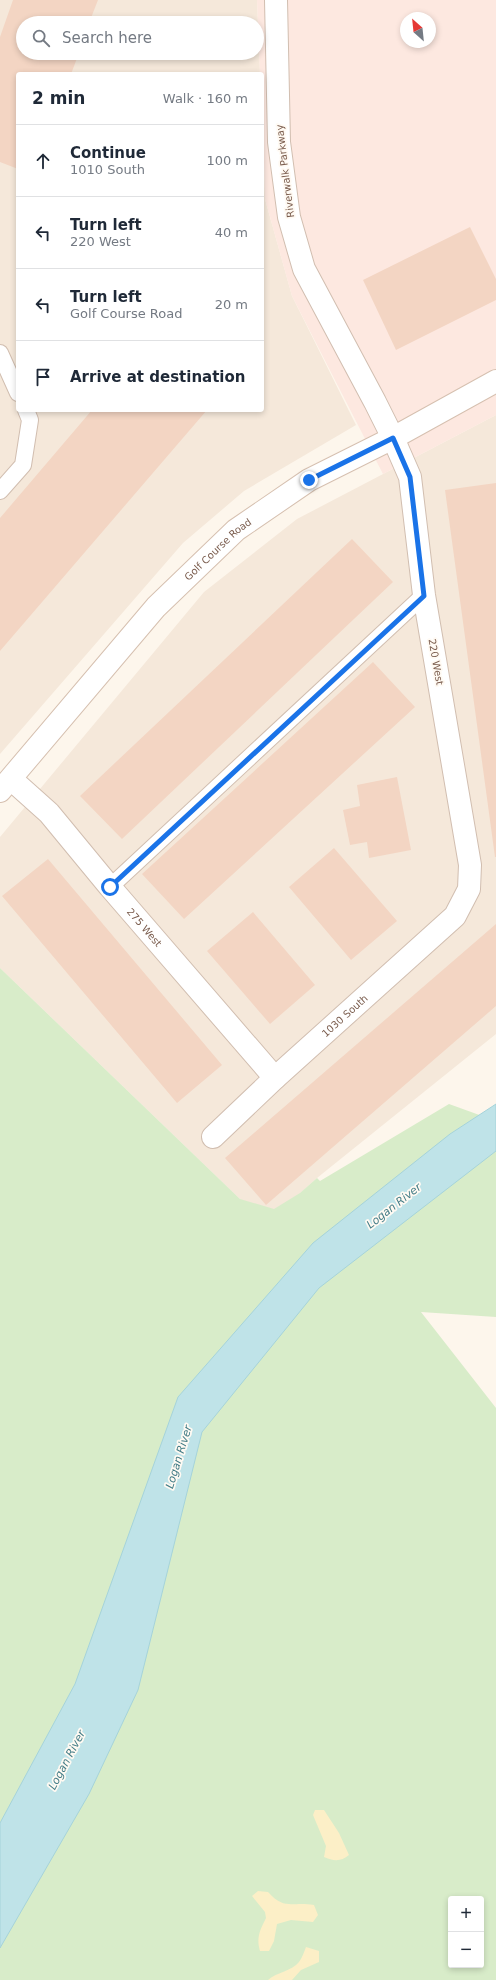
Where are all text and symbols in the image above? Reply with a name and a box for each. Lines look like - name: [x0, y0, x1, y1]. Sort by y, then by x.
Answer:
- north arrow: [400, 12, 436, 48]
- search box: [16, 16, 264, 60]
- icon: search: [30, 27, 52, 49]
- text: Search here: [62, 29, 152, 47]
- text: 2 min: [32, 88, 85, 108]
- text: Walk · 160 m: [163, 91, 248, 106]
- street label: Riverwalk Parkway: [274, 124, 296, 218]
- text: Continue: [70, 144, 146, 162]
- icon: ahead: [32, 150, 54, 172]
- text: 100 m: [206, 153, 248, 168]
- text: 1010 South: [70, 162, 145, 177]
- text: Turn left: [70, 216, 142, 234]
- icon: left: [32, 222, 54, 244]
- text: 40 m: [215, 225, 248, 240]
- text: 220 West: [70, 234, 131, 249]
- text: Turn left: [70, 288, 142, 306]
- icon: left: [32, 294, 54, 316]
- text: 20 m: [215, 297, 248, 312]
- text: Golf Course Road: [70, 306, 183, 321]
- icon: arrive: [32, 366, 54, 388]
- text: Arrive at destination: [70, 368, 245, 386]
- route end: [300, 471, 318, 489]
- street label: Golf Course Road: [182, 516, 253, 582]
- street label: 220 West: [427, 638, 445, 686]
- route start: [101, 878, 119, 896]
- street label: 275 West: [125, 906, 164, 949]
- street label: 1030 South: [319, 992, 370, 1039]
- water label: Logan River: [364, 1180, 425, 1231]
- water label: Logan River: [163, 1422, 195, 1490]
- water label: Logan River: [46, 1727, 89, 1792]
- map controls: [448, 1896, 484, 1968]
- button: +: [448, 1896, 484, 1932]
- button: −: [448, 1932, 484, 1968]

